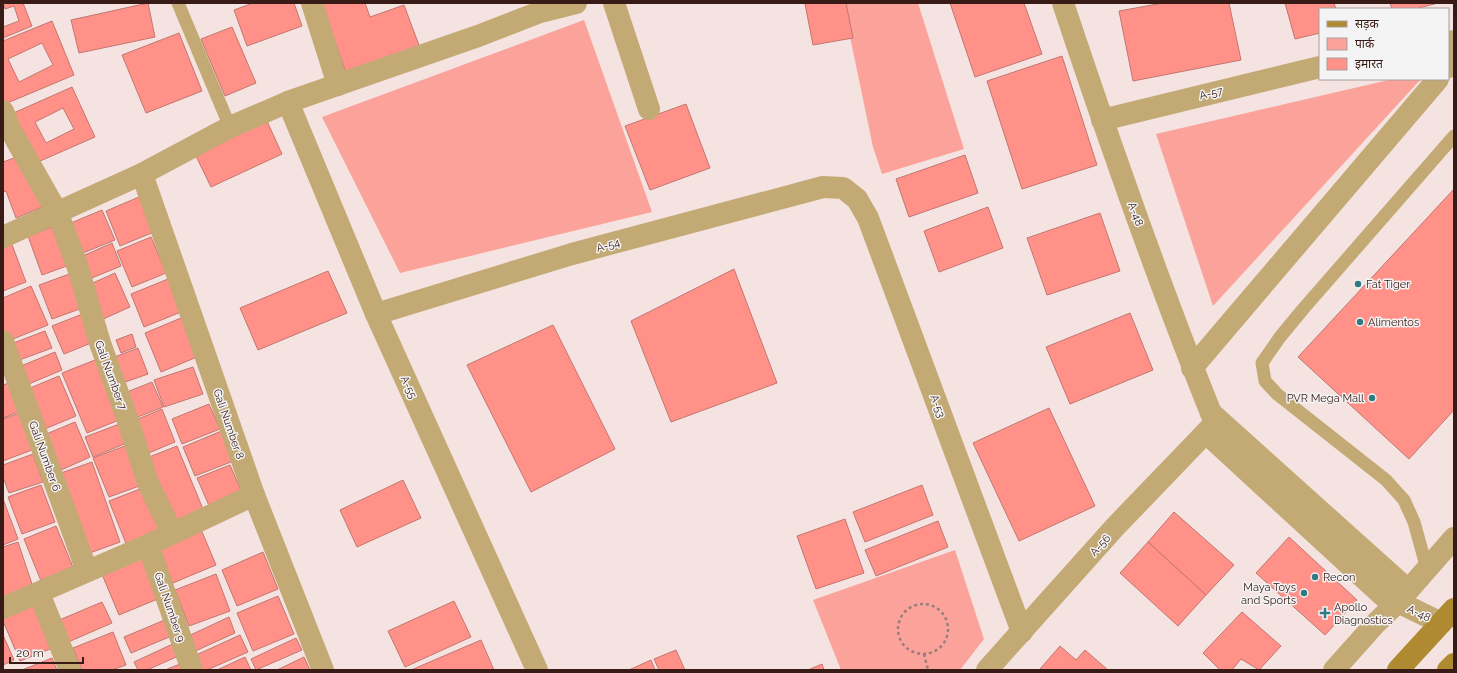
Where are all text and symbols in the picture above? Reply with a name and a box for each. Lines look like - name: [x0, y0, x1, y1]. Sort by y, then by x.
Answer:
- legend: [1319, 8, 1449, 80]
- text: सड़क: [1355, 17, 1380, 31]
- text: पार्क: [1355, 37, 1375, 51]
- text: इमारत: [1355, 57, 1384, 71]
- street label: A-57: [1198, 84, 1224, 103]
- street label: A-48: [1125, 200, 1146, 228]
- street label: A-54: [595, 236, 621, 255]
- place label: Fat Tiger: [1366, 278, 1410, 291]
- marker: Fat Tiger: [1353, 279, 1363, 289]
- place label: Alimentos: [1368, 316, 1419, 329]
- marker: Alimentos: [1355, 317, 1365, 327]
- street label: Gali Number 7: [92, 339, 129, 412]
- street label: A-55: [398, 374, 419, 401]
- street label: Gali Number 8: [210, 387, 247, 461]
- place label: PVR Mega Mall: [1287, 392, 1364, 405]
- street label: A-53: [927, 393, 948, 420]
- marker: PVR Mega Mall: [1367, 393, 1377, 403]
- street label: Gali Number 6: [26, 419, 63, 493]
- street label: A-56: [1087, 532, 1114, 559]
- street label: Gali Number 9: [151, 570, 188, 644]
- place label: Recon: [1323, 571, 1355, 584]
- marker: Recon: [1310, 572, 1320, 582]
- place label: Maya Toys and Sports: [1241, 581, 1296, 607]
- marker: Maya Toys and Sports: [1299, 588, 1309, 598]
- place label: Apollo Diagnostics: [1334, 601, 1393, 627]
- street label: A-48: [1405, 602, 1433, 625]
- marker: Apollo Diagnostics: [1319, 607, 1331, 619]
- scale bar: [10, 639, 83, 665]
- text: 20 m: [16, 646, 44, 660]

